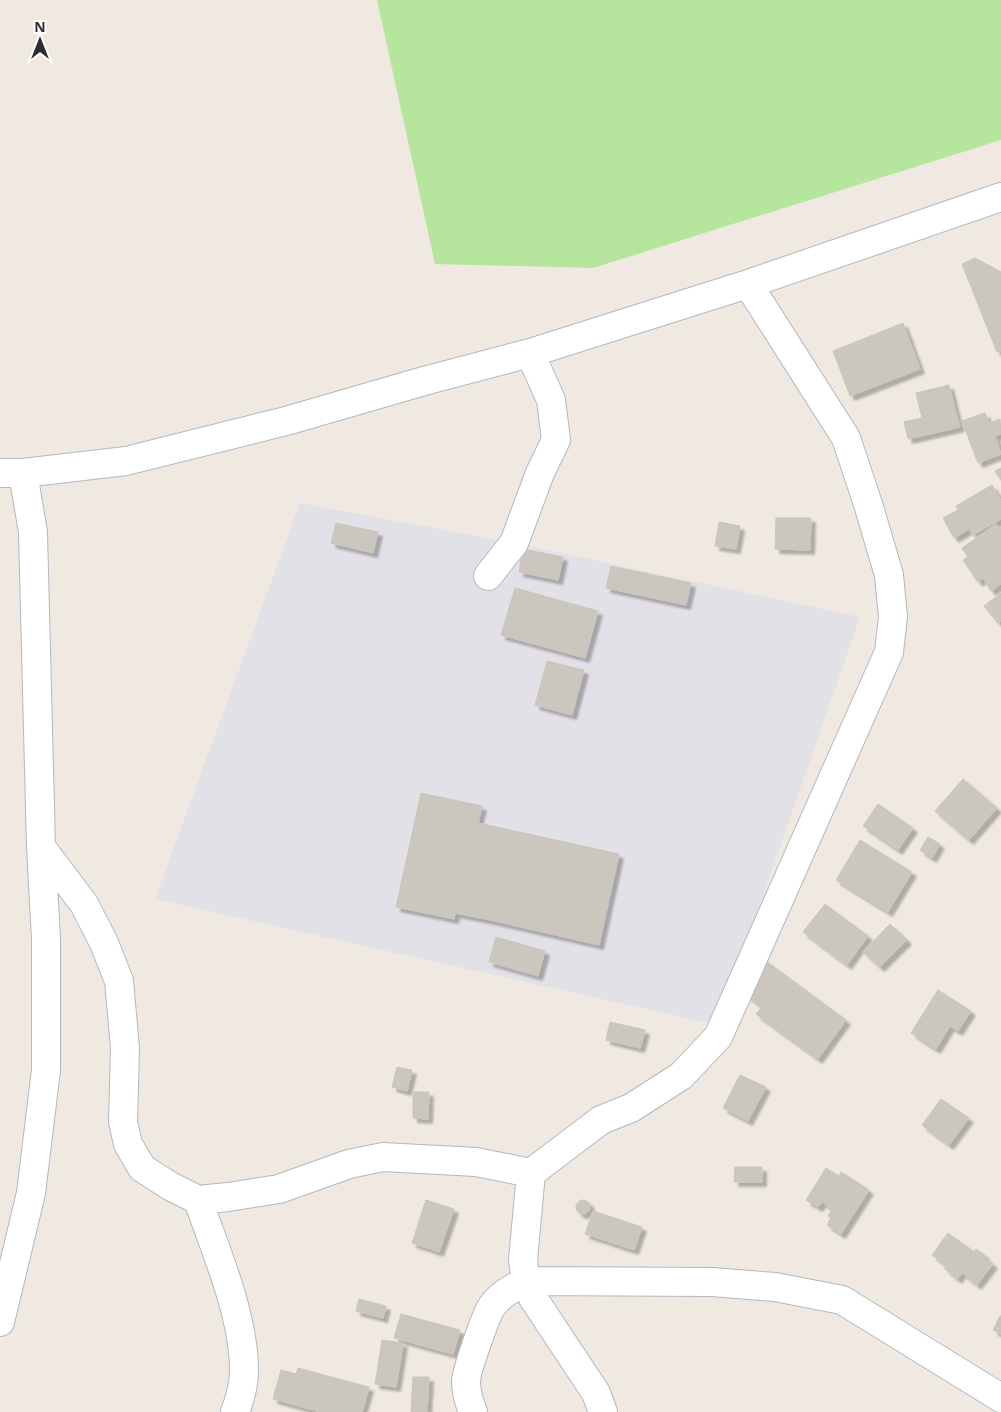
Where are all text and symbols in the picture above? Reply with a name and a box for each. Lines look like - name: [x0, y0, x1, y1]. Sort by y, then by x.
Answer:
- north arrow: [15, 15, 65, 65]
- text: N: [34, 17, 46, 36]

